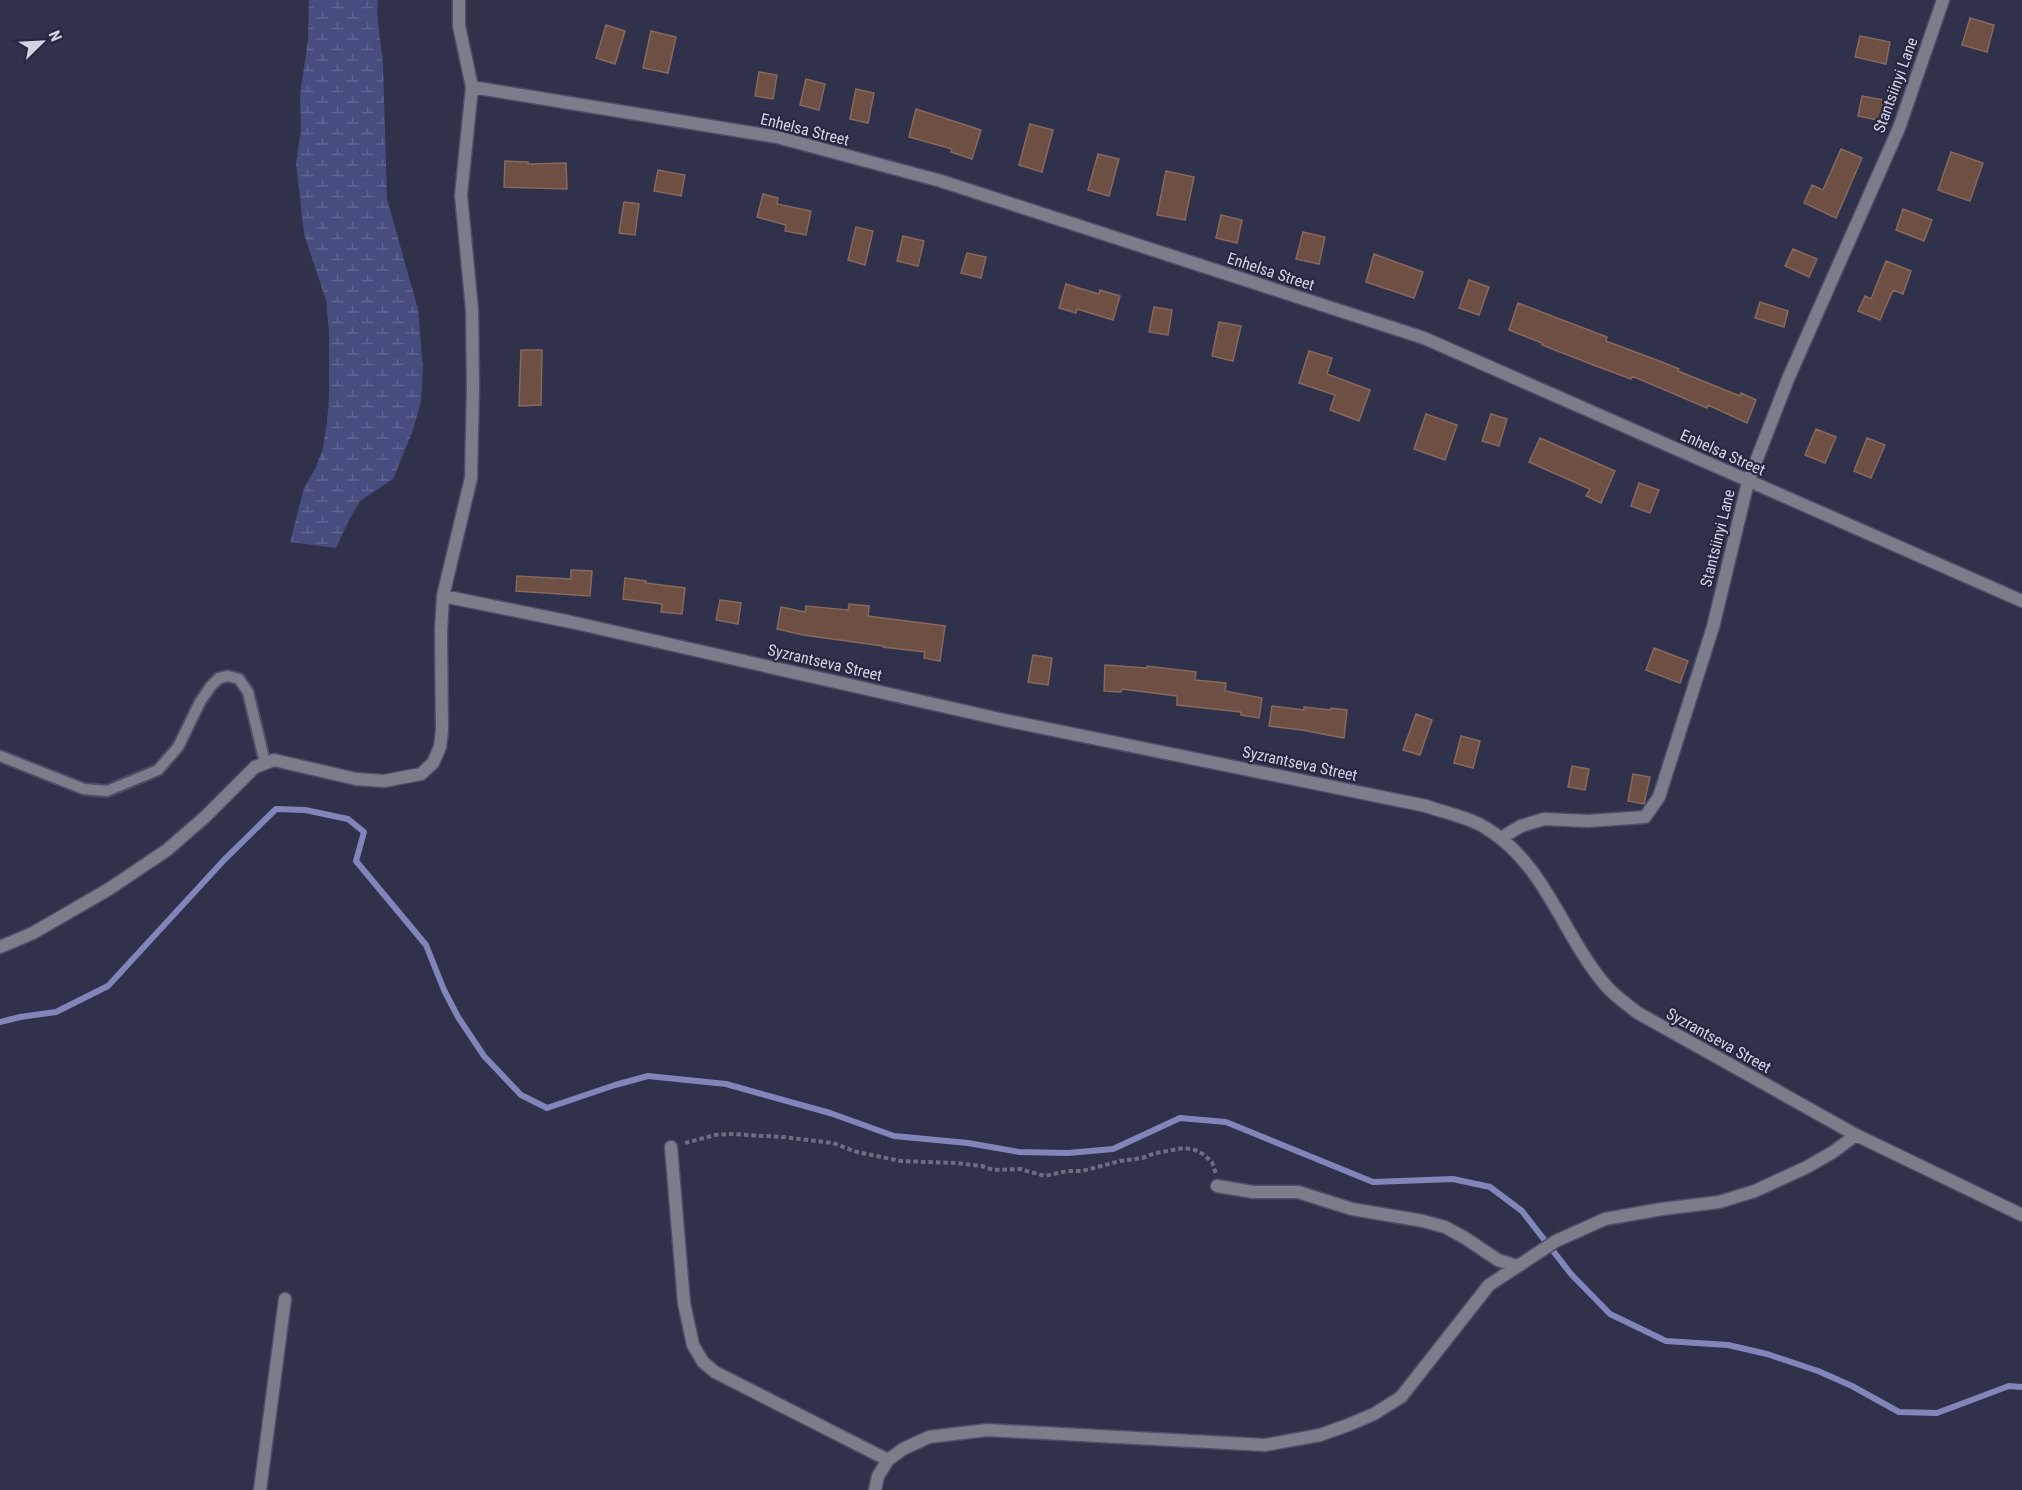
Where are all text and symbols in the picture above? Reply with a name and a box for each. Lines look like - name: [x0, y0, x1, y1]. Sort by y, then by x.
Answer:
- north arrow: [12, 12, 72, 72]
- text: N: [45, 28, 66, 44]
- street label: Stantsiinyi Lane: [1869, 35, 1922, 135]
- street label: Enhelsa Street: [759, 109, 851, 150]
- street label: Enhelsa Street: [1225, 248, 1317, 295]
- street label: Enhelsa Street: [1677, 425, 1768, 480]
- street label: Stantsiinyi Lane: [1696, 487, 1739, 589]
- street label: Syzrantseva Street: [766, 640, 884, 685]
- street label: Syzrantseva Street: [1241, 742, 1359, 785]
- street label: Syzrantseva Street: [1663, 1004, 1775, 1077]

